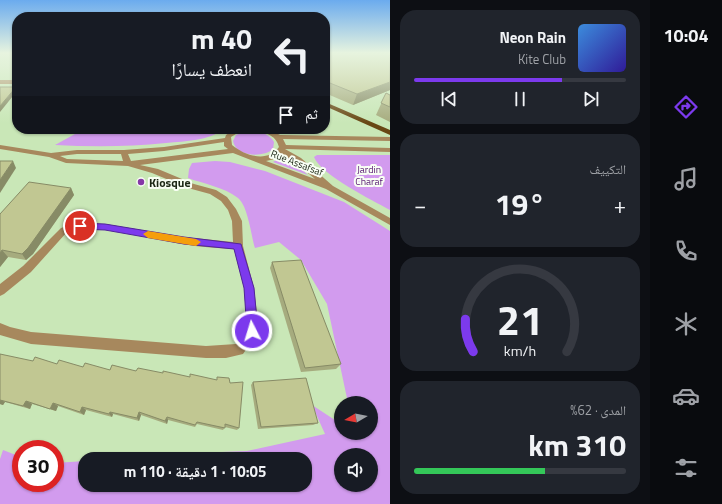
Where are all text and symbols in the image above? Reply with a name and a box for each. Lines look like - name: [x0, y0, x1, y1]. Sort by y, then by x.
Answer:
- text: 40 m: [191, 17, 252, 60]
- text: 10:04: [664, 22, 708, 49]
- text: Neon Rain: [499, 26, 566, 49]
- icon: left: [266, 28, 318, 80]
- text: Kite Club: [518, 49, 566, 69]
- text: انعطف يسارًا: [171, 56, 252, 83]
- icon: previous: [438, 88, 460, 110]
- icon: pause: [509, 88, 531, 110]
- icon: next: [580, 88, 602, 110]
- icon: directions: [672, 93, 700, 121]
- text: ثم: [305, 102, 318, 125]
- icon: arrive: [275, 104, 297, 126]
- street label: Rue Assafsaf: [269, 146, 326, 180]
- text: التكييف: [590, 159, 626, 179]
- park label: Jardin Charaf: [355, 162, 383, 189]
- icon: music: [672, 165, 700, 193]
- place label: Kiosque: [149, 173, 191, 192]
- marker: Kiosque: [136, 177, 146, 187]
- text: 19°: [495, 181, 545, 227]
- text: −: [414, 188, 426, 222]
- text: +: [614, 188, 626, 222]
- pin: [63, 209, 97, 243]
- icon: arrive: [69, 215, 91, 237]
- icon: phone: [672, 237, 700, 265]
- text: 21: [497, 288, 543, 351]
- position arrow: [231, 310, 273, 352]
- icon: climate: [672, 310, 700, 338]
- text: km/h: [504, 339, 536, 361]
- icon: car: [672, 382, 700, 410]
- north arrow: [334, 396, 378, 440]
- map controls: [334, 396, 378, 492]
- text: المدى · 62%: [570, 400, 626, 420]
- text: 310 km: [528, 422, 626, 468]
- speed limit sign: 30: [12, 440, 64, 492]
- button: sound: [334, 448, 378, 492]
- icon: filters: [672, 454, 700, 482]
- text: 10:05 · 1 دقيقة · 110 m: [124, 460, 266, 483]

